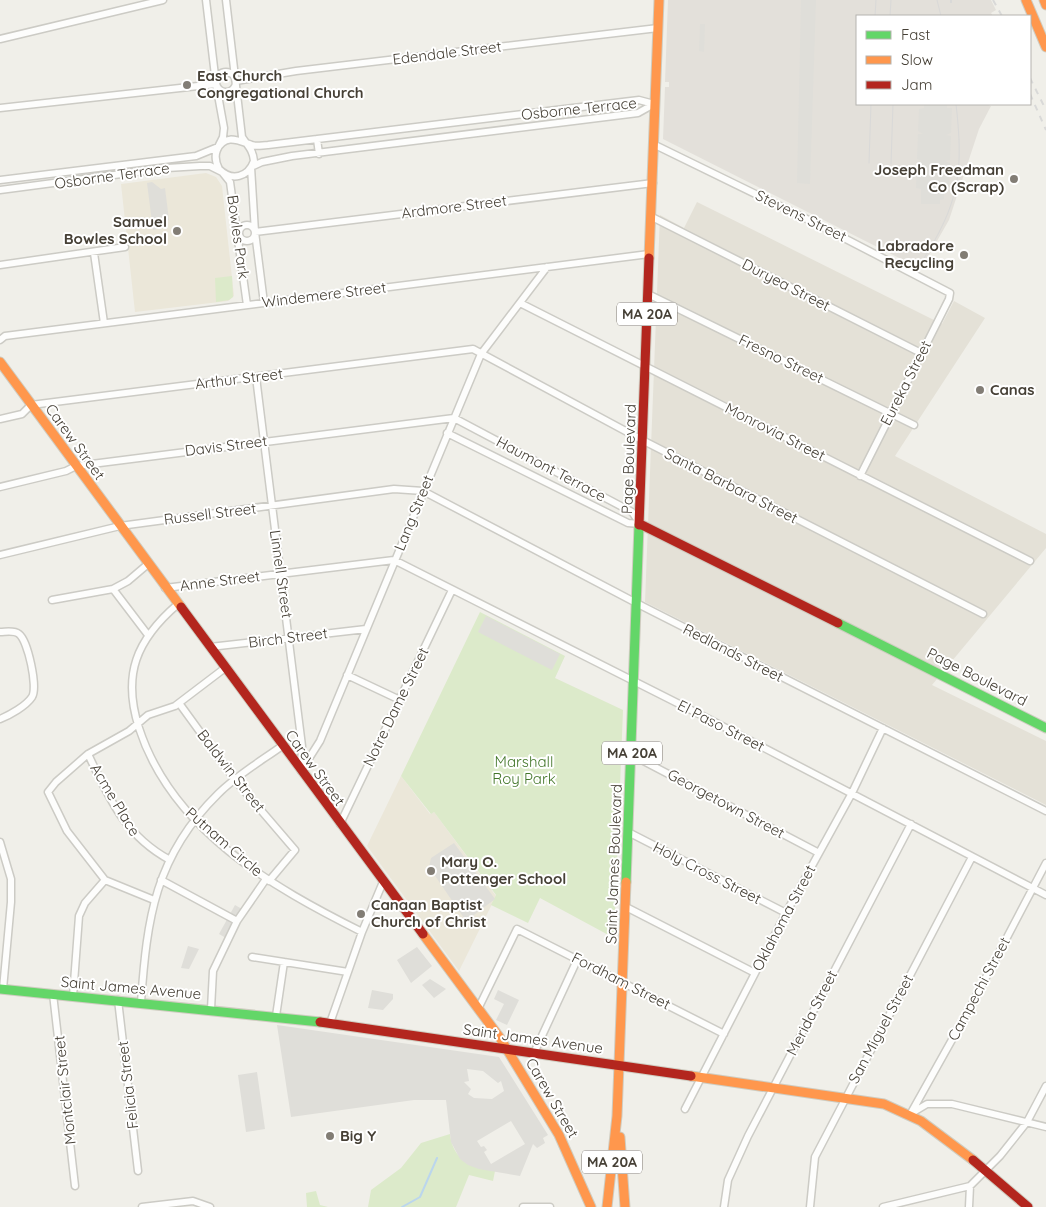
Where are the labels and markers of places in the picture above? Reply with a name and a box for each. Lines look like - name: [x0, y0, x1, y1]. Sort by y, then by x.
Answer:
- place label: East Church Congregational Church: [197, 66, 364, 102]
- marker: East Church Congregational Church: [181, 79, 193, 91]
- place label: Joseph Freedman Co (Scrap): [874, 160, 1004, 196]
- marker: Joseph Freedman Co (Scrap): [1008, 173, 1020, 185]
- place label: Samuel Bowles School: [64, 212, 167, 248]
- marker: Samuel Bowles School: [171, 225, 183, 237]
- place label: Labradore Recycling: [877, 236, 954, 272]
- marker: Labradore Recycling: [958, 249, 970, 261]
- place label: Canas: [990, 380, 1034, 399]
- marker: Canas: [974, 384, 986, 396]
- place label: Mary O. Pottenger School: [441, 852, 566, 888]
- marker: Mary O. Pottenger School: [425, 865, 437, 877]
- place label: Canaan Baptist Church of Christ: [371, 895, 487, 931]
- marker: Canaan Baptist Church of Christ: [355, 908, 367, 920]
- place label: Big Y: [340, 1126, 376, 1145]
- marker: Big Y: [324, 1130, 336, 1142]

